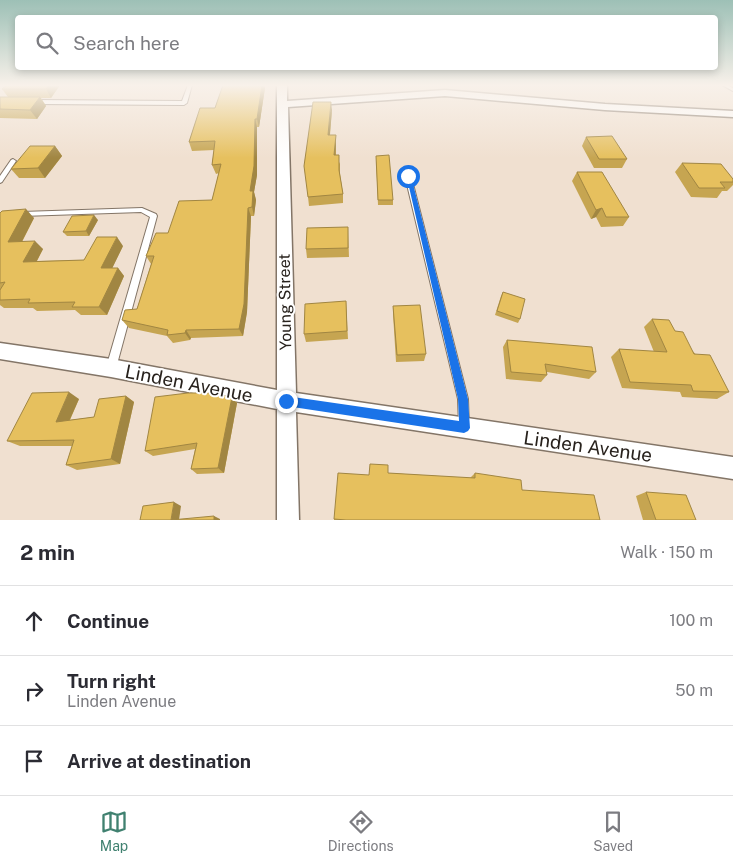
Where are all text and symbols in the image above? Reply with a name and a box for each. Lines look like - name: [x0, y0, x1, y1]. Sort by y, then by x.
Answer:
- search box: [15, 15, 718, 70]
- icon: search: [33, 29, 61, 57]
- text: Search here: [73, 32, 180, 54]
- route start: [397, 165, 420, 188]
- street label: Young Street: [275, 253, 295, 351]
- street label: Linden Avenue: [123, 360, 255, 406]
- route end: [275, 390, 298, 413]
- street label: Linden Avenue: [522, 426, 654, 466]
- text: 2 min: [20, 540, 75, 565]
- text: Walk · 150 m: [620, 543, 713, 562]
- icon: ahead: [20, 607, 48, 635]
- text: Continue: [67, 610, 149, 632]
- text: 100 m: [669, 611, 713, 630]
- text: Turn right: [67, 670, 156, 692]
- icon: right: [20, 677, 48, 705]
- text: 50 m: [675, 681, 713, 700]
- text: Linden Avenue: [67, 692, 176, 711]
- icon: arrive: [20, 747, 48, 775]
- text: Arrive at destination: [67, 750, 251, 772]
- tab: Map: [100, 808, 128, 854]
- tab: Directions: [328, 808, 394, 854]
- tab: Saved: [593, 808, 633, 854]

